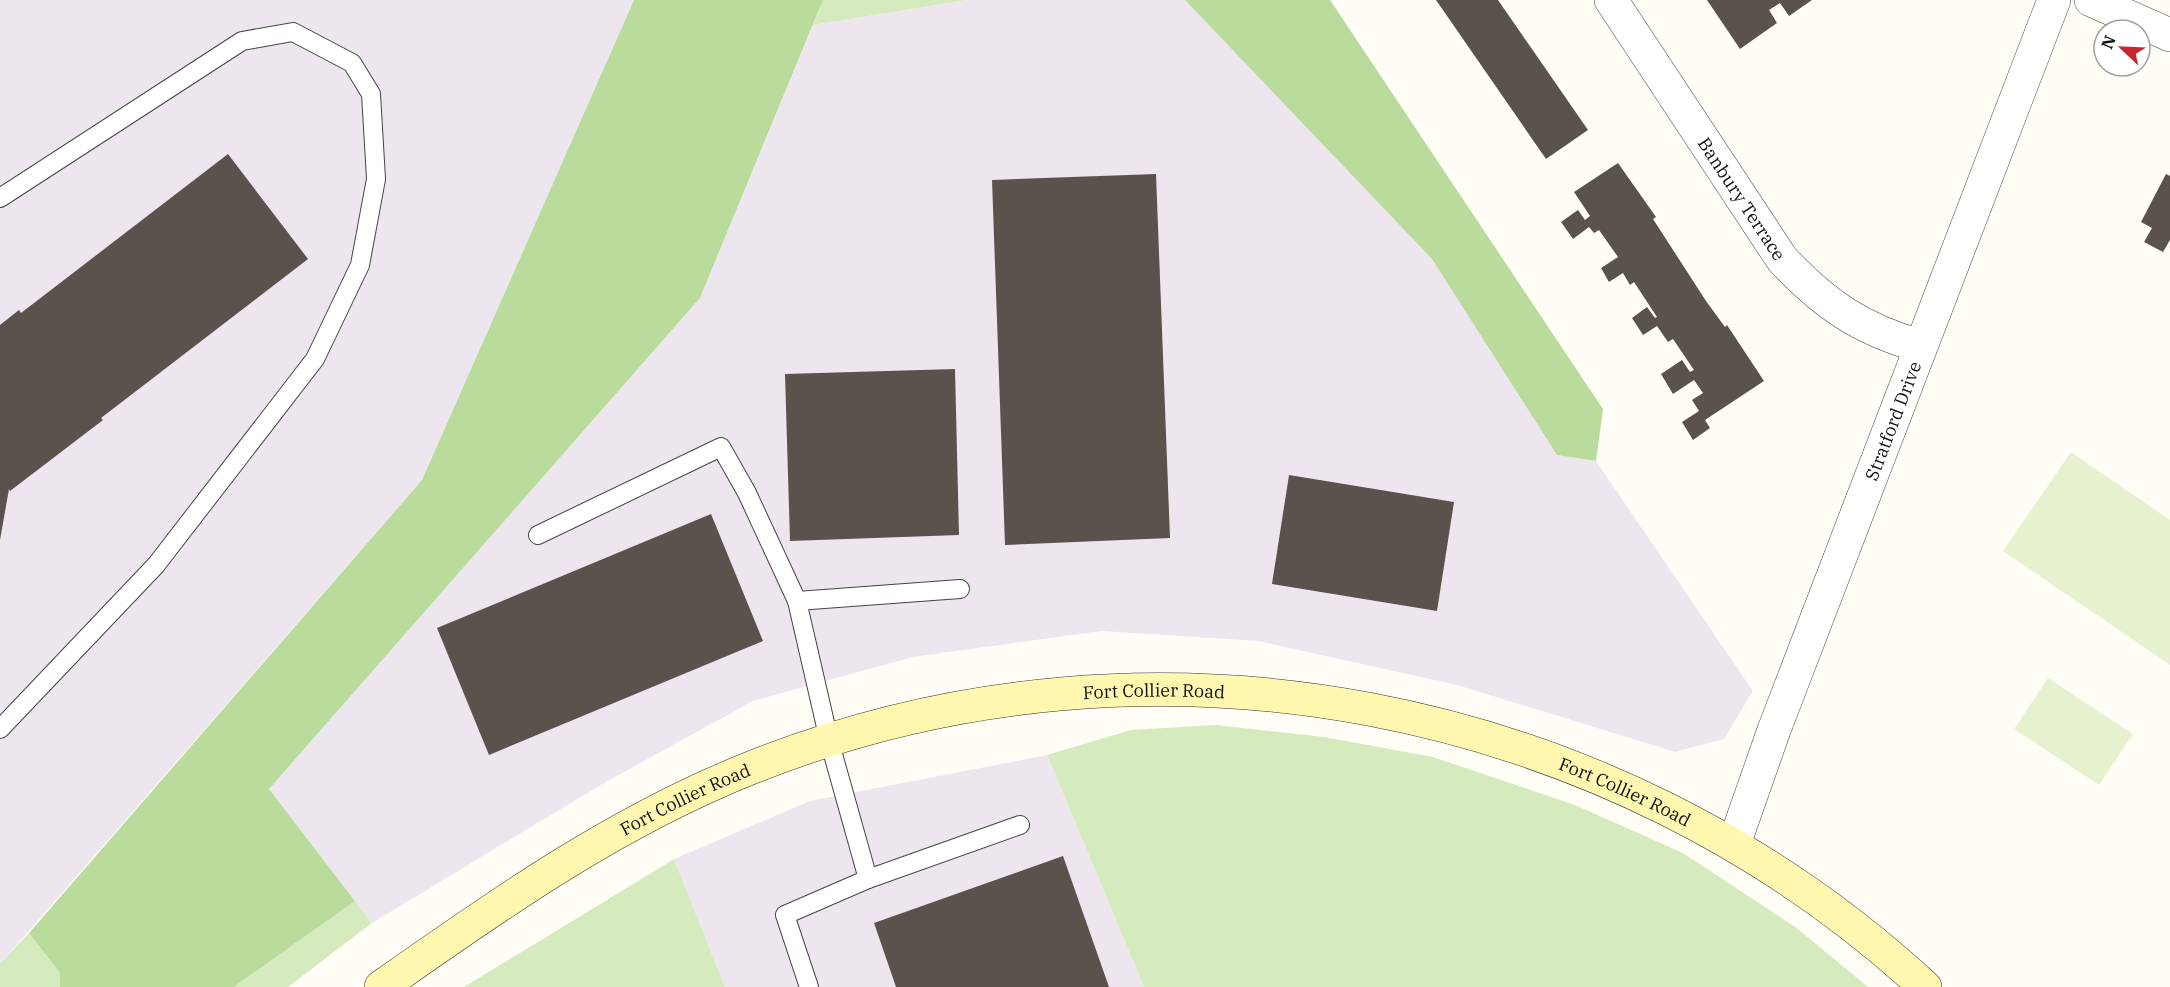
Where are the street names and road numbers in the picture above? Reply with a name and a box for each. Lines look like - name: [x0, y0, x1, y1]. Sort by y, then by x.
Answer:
- street label: Banbury Terrace: [1693, 133, 1791, 265]
- street label: Stratford Drive: [1859, 358, 1926, 484]
- street label: Fort Collier Road: [1082, 678, 1226, 704]
- street label: Fort Collier Road: [1556, 752, 1695, 831]
- street label: Fort Collier Road: [615, 758, 754, 840]

